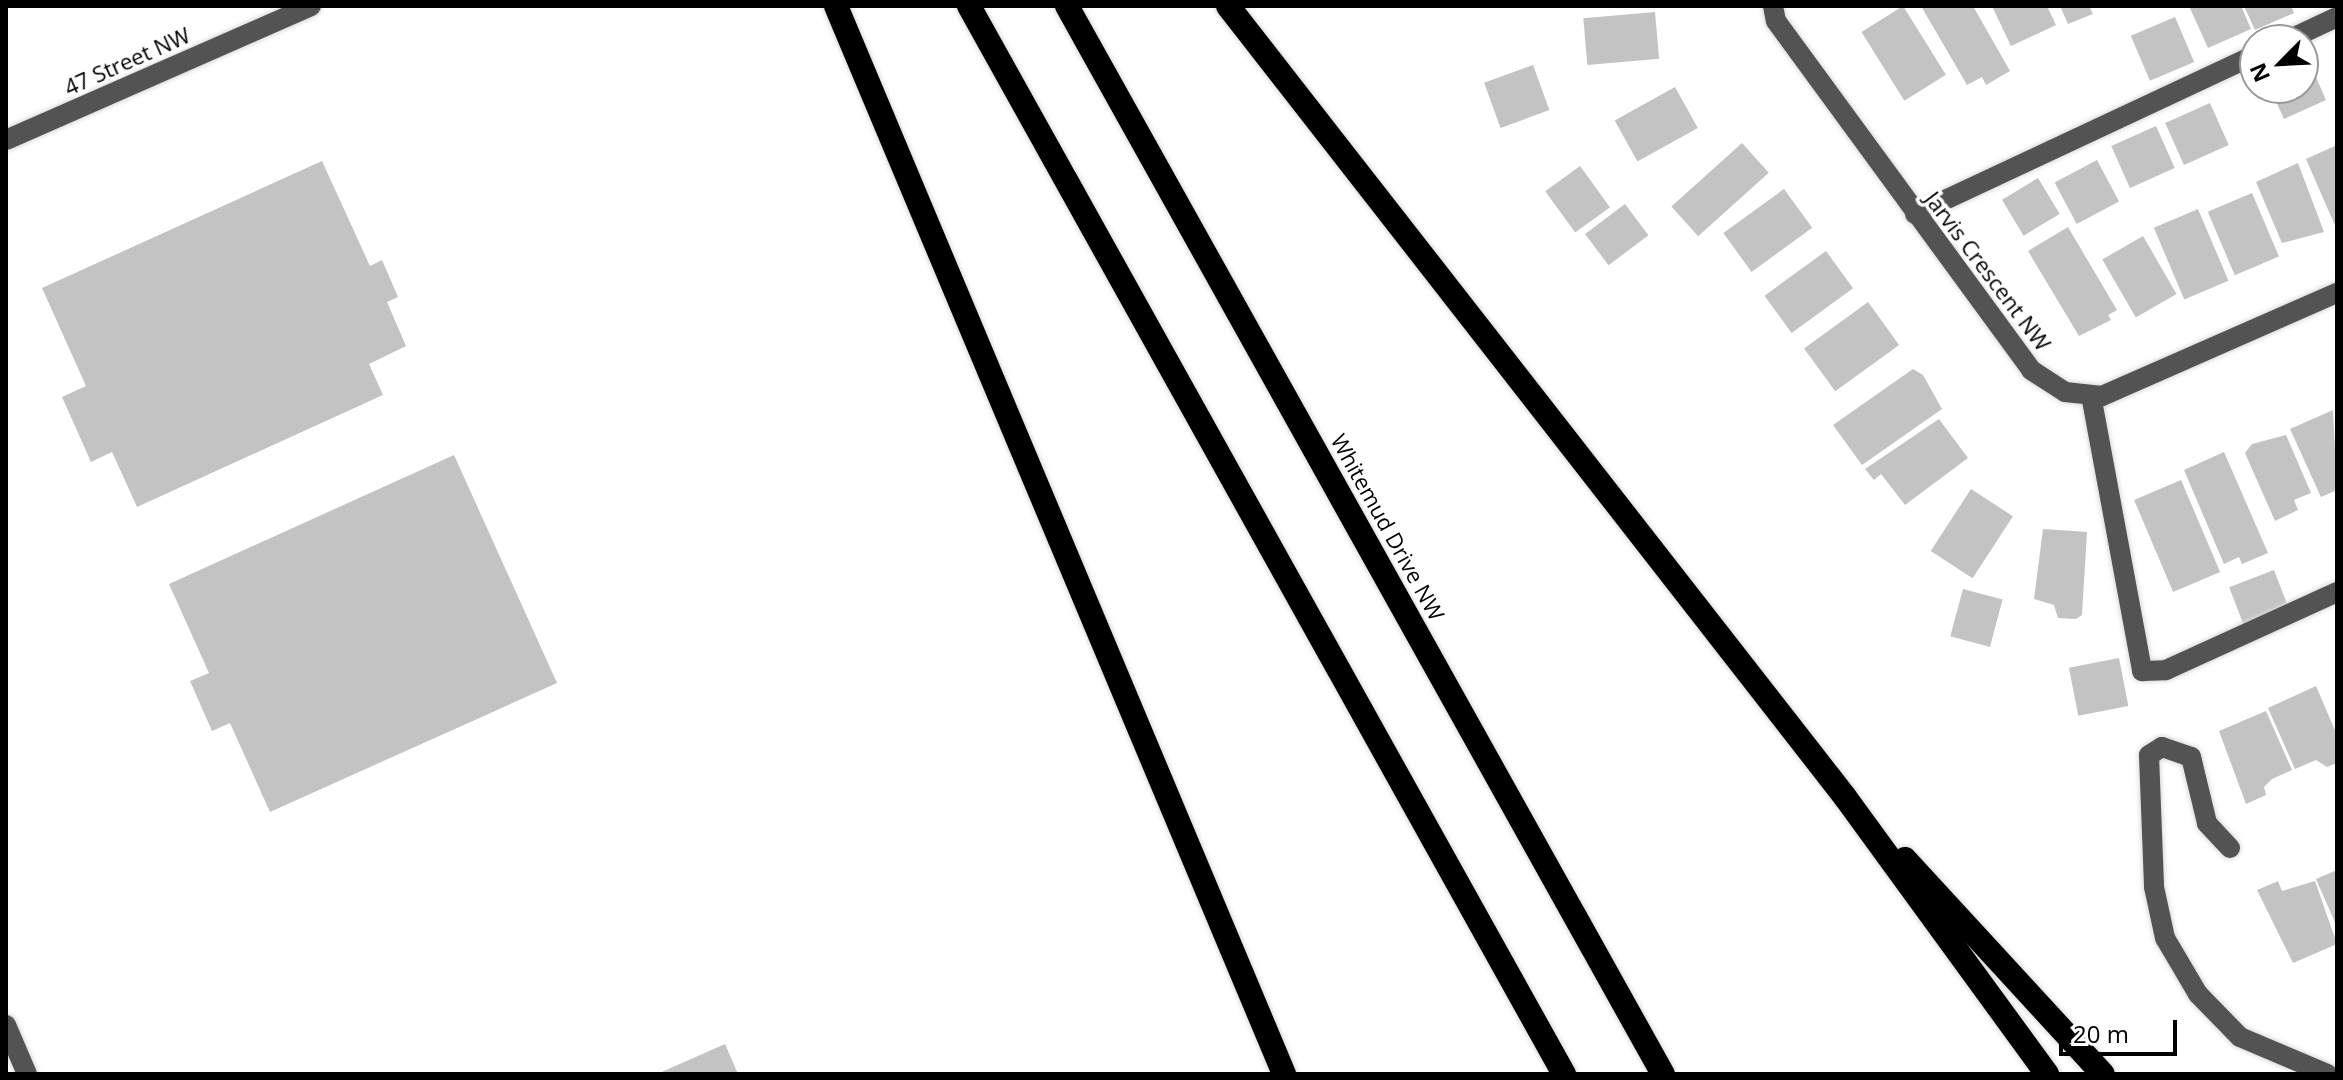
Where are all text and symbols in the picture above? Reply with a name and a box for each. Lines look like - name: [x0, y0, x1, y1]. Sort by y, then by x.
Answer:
- street label: 47 Street NW: [60, 22, 194, 100]
- north arrow: [2239, 24, 2319, 104]
- text: N: [2242, 59, 2276, 87]
- street label: Jarvis Crescent NW: [1920, 186, 2056, 356]
- street label: Whitemud Drive NW: [1326, 429, 1450, 625]
- scale bar: [2063, 1004, 2181, 1054]
- text: 20 m: [2073, 1017, 2129, 1050]

